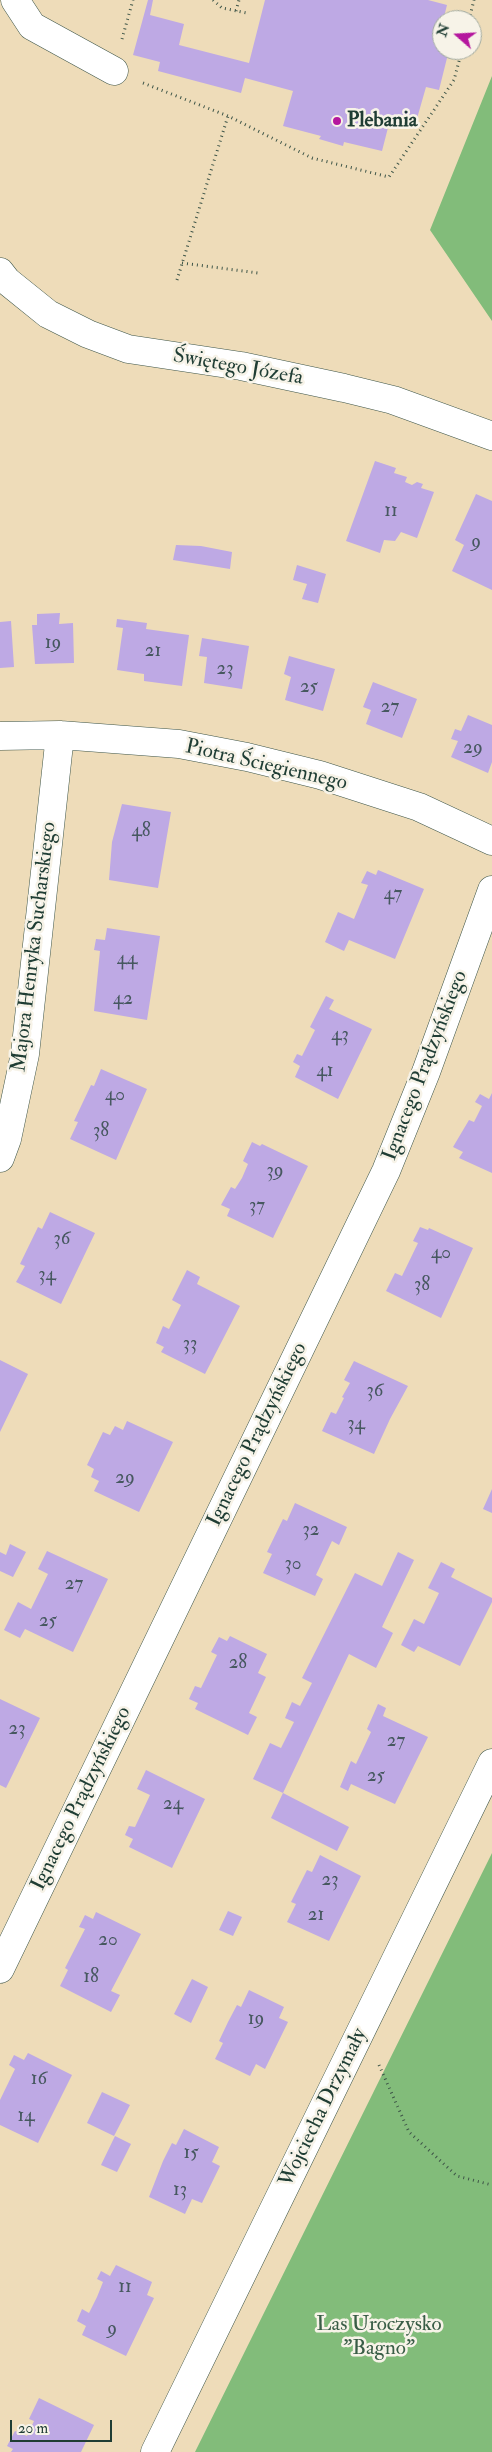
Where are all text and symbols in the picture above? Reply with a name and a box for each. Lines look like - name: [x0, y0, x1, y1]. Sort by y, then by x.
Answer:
- north arrow: [432, 10, 482, 60]
- text: N: [433, 22, 453, 39]
- place label: Plebania: [347, 108, 417, 134]
- marker: Plebania: [331, 115, 343, 127]
- street label: Świętego Józefa: [171, 344, 305, 392]
- house number: 11: [384, 501, 398, 523]
- house number: 9: [471, 532, 481, 554]
- house number: 19: [45, 633, 61, 655]
- house number: 21: [145, 641, 161, 663]
- house number: 23: [217, 659, 233, 681]
- house number: 25: [300, 677, 318, 699]
- house number: 27: [381, 697, 399, 719]
- street label: Piotra Ściegiennego: [183, 735, 349, 797]
- house number: 29: [463, 738, 483, 760]
- street label: Majora Henryka Sucharskiego: [7, 821, 63, 1073]
- house number: 48: [131, 821, 151, 843]
- house number: 47: [384, 884, 402, 906]
- house number: 44: [117, 949, 137, 971]
- street label: Ignacego Prądzyńskiego: [378, 967, 474, 1165]
- house number: 42: [113, 989, 133, 1011]
- house number: 43: [331, 1025, 349, 1047]
- house number: 41: [316, 1061, 334, 1083]
- house number: 40: [105, 1085, 125, 1107]
- house number: 38: [93, 1121, 109, 1143]
- house number: 39: [266, 1161, 284, 1183]
- house number: 37: [249, 1196, 265, 1218]
- house number: 36: [54, 1229, 70, 1251]
- house number: 40: [431, 1243, 451, 1265]
- house number: 34: [38, 1265, 56, 1287]
- house number: 38: [414, 1275, 430, 1297]
- house number: 33: [183, 1334, 197, 1356]
- street label: Ignacego Prądzyńskiego: [203, 1339, 313, 1531]
- house number: 36: [367, 1381, 383, 1403]
- house number: 34: [347, 1414, 365, 1436]
- house number: 29: [115, 1468, 135, 1490]
- house number: 32: [303, 1520, 319, 1542]
- house number: 30: [284, 1554, 302, 1576]
- house number: 27: [65, 1574, 83, 1596]
- house number: 25: [39, 1611, 57, 1633]
- house number: 28: [229, 1653, 247, 1675]
- street label: Ignacego Prądzyńskiego: [27, 1703, 137, 1895]
- house number: 23: [9, 1719, 25, 1741]
- house number: 27: [387, 1731, 405, 1753]
- house number: 25: [367, 1766, 385, 1788]
- house number: 24: [163, 1794, 183, 1816]
- house number: 23: [322, 1870, 338, 1892]
- house number: 21: [308, 1905, 324, 1927]
- house number: 20: [98, 1930, 118, 1952]
- house number: 18: [83, 1967, 99, 1989]
- house number: 19: [248, 2009, 264, 2031]
- street label: Wojciecha Drzymały: [275, 2024, 373, 2192]
- house number: 16: [31, 2069, 47, 2091]
- house number: 14: [17, 2106, 35, 2128]
- house number: 15: [183, 2143, 199, 2165]
- house number: 13: [173, 2180, 187, 2202]
- house number: 11: [118, 2277, 132, 2299]
- park label: Las Uroczysko "Bagno": [316, 2312, 442, 2362]
- house number: 9: [107, 2319, 117, 2341]
- scale bar: [12, 2410, 115, 2442]
- text: 20 m: [18, 2419, 48, 2438]

